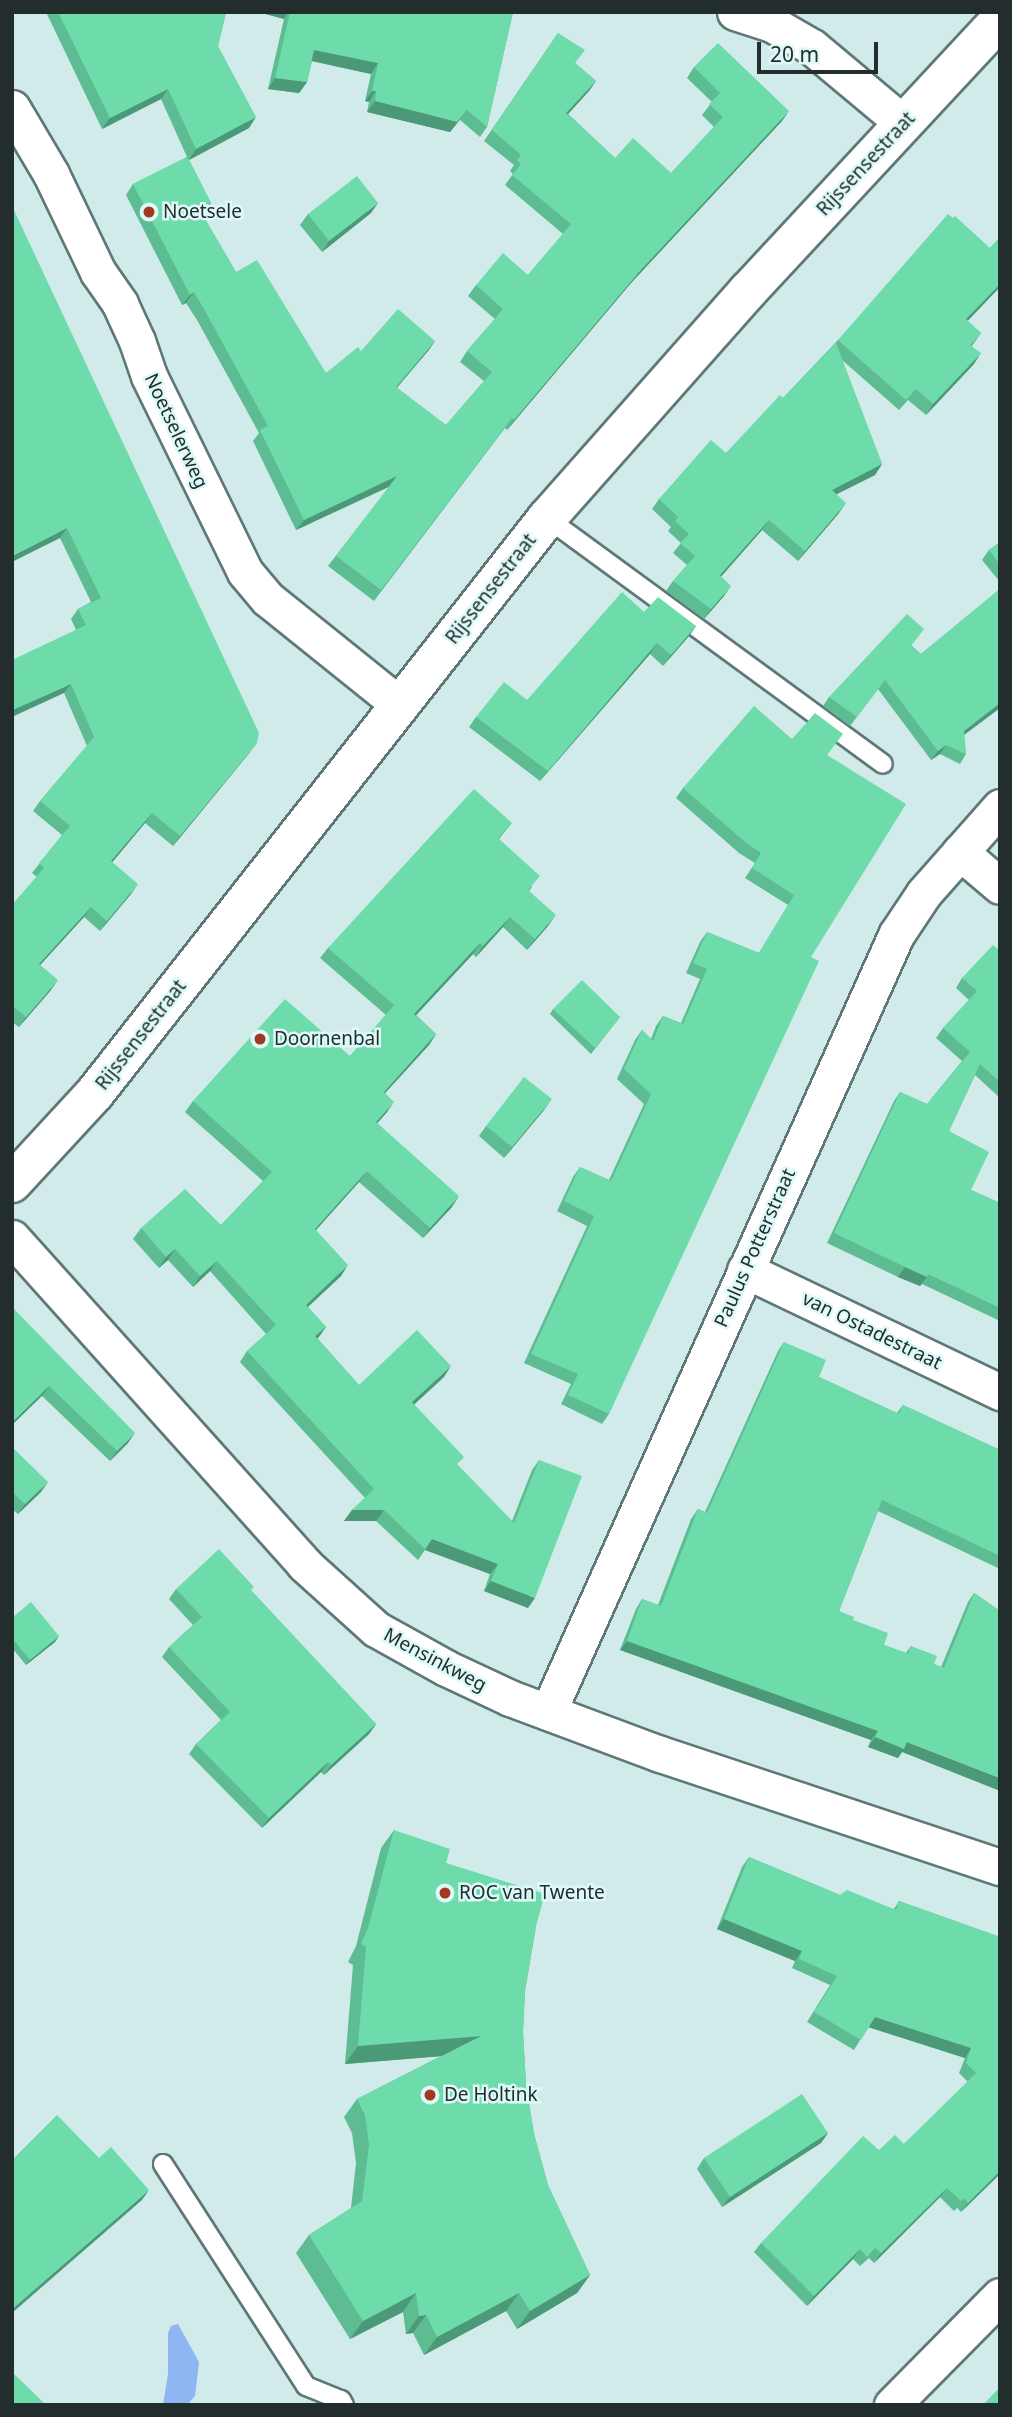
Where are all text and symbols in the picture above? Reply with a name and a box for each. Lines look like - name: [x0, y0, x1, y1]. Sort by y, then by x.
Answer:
- scale bar: [760, 28, 881, 72]
- text: 20 m: [770, 40, 819, 68]
- street label: Rijssensestraat: [812, 107, 920, 221]
- place label: Noetsele: [163, 201, 242, 223]
- marker: Noetsele: [141, 204, 157, 220]
- street label: Noetselerweg: [139, 370, 213, 492]
- street label: Rijssensestraat: [441, 529, 541, 649]
- street label: Rijssensestraat: [91, 975, 191, 1095]
- place label: Doornenbal: [274, 1028, 380, 1050]
- marker: Doornenbal: [252, 1031, 268, 1047]
- street label: Paulus Potterstraat: [710, 1165, 800, 1331]
- street label: van Ostadestraat: [798, 1287, 946, 1375]
- street label: Mensinkweg: [380, 1623, 490, 1697]
- place label: ROC van Twente: [459, 1882, 605, 1904]
- marker: ROC van Twente: [437, 1885, 453, 1901]
- place label: De Holtink: [444, 2084, 538, 2106]
- marker: De Holtink: [422, 2087, 438, 2103]

